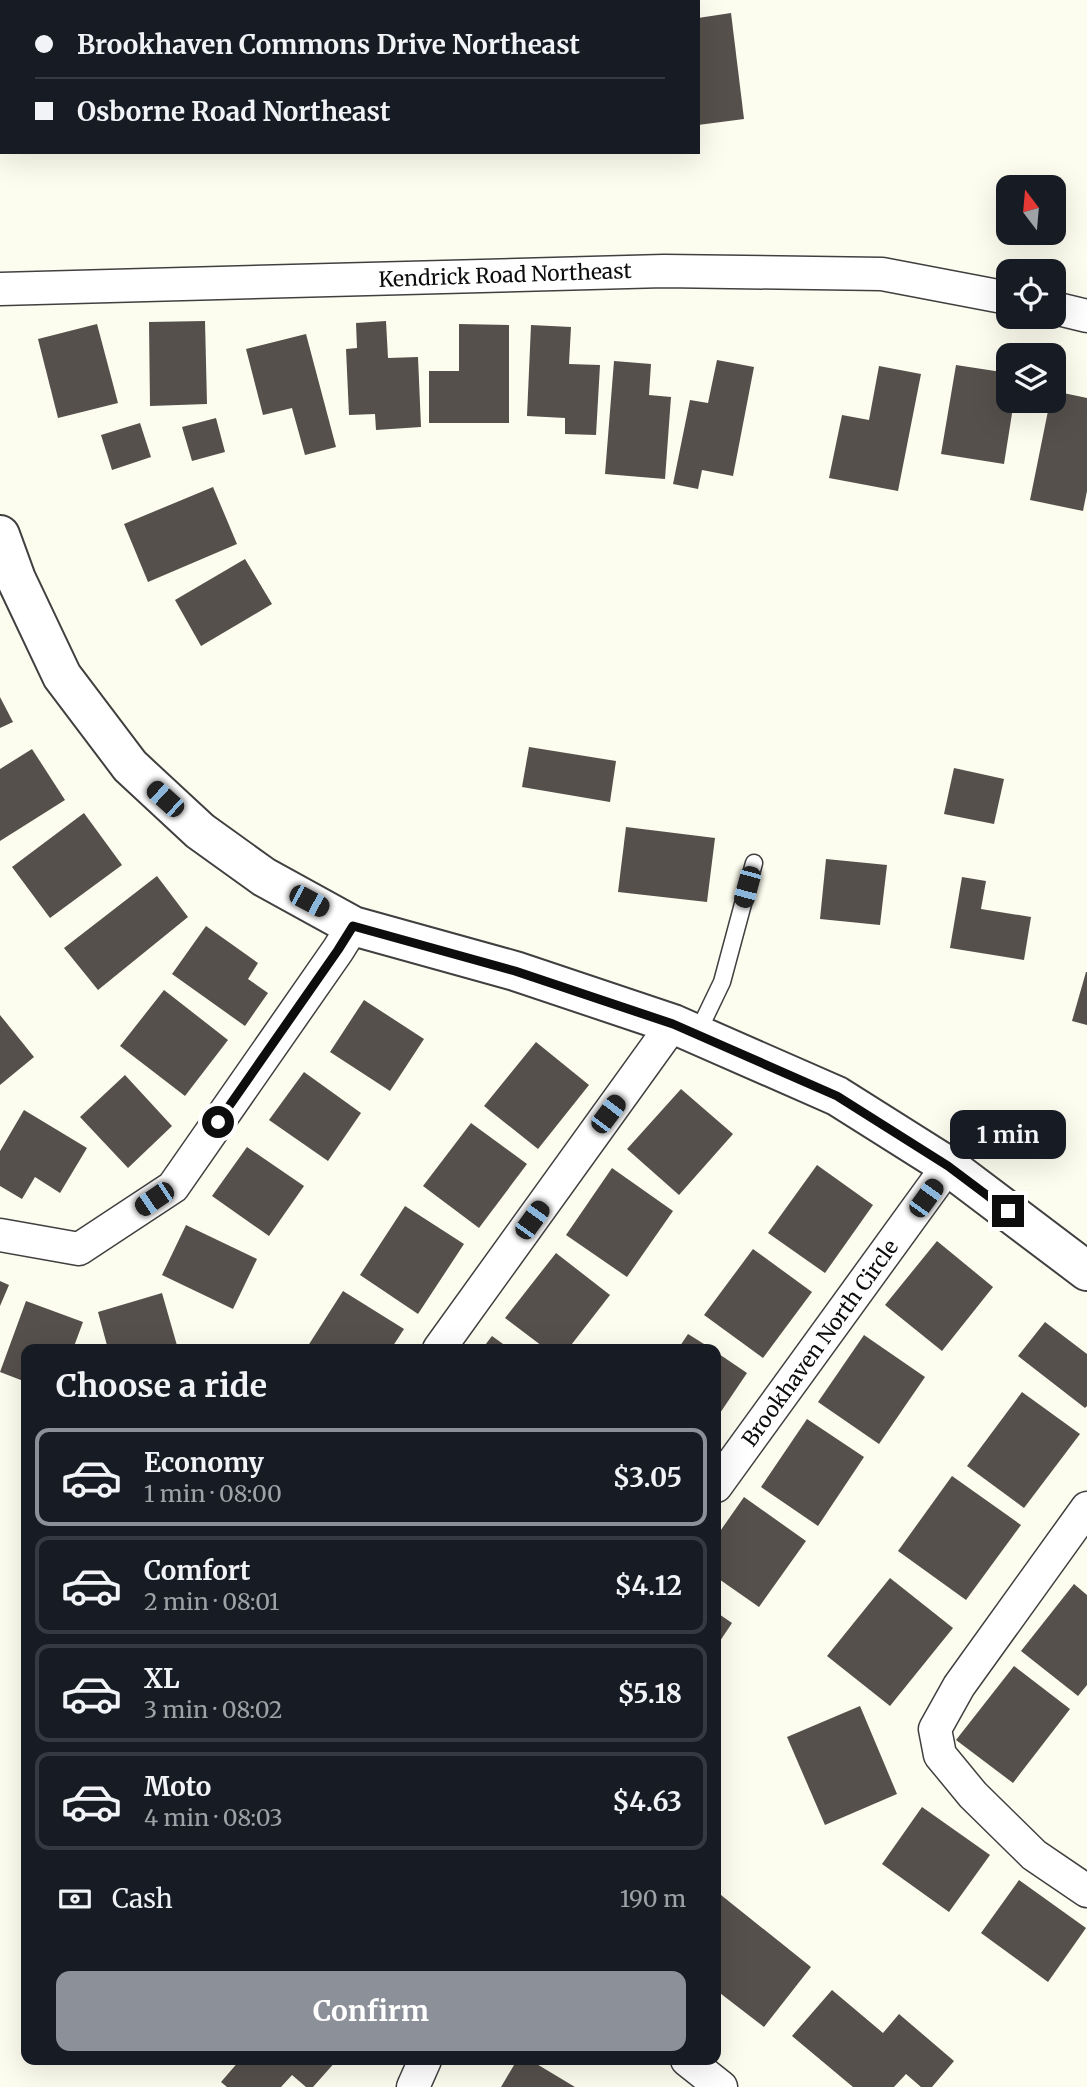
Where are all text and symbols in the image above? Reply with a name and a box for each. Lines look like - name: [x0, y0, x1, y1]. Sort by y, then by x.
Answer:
- text: Brookhaven Commons Drive Northeast: [77, 28, 580, 61]
- text: Osborne Road Northeast: [77, 95, 390, 128]
- north arrow: [996, 175, 1066, 245]
- map controls: [996, 175, 1066, 413]
- street label: Kendrick Road Northeast: [378, 257, 632, 293]
- button: locate: [996, 259, 1066, 329]
- button: layers: [996, 343, 1066, 413]
- car: [143, 777, 188, 821]
- car: [732, 864, 763, 910]
- car: [286, 882, 333, 920]
- car: [587, 1091, 630, 1137]
- route start: [202, 1106, 234, 1138]
- callout: 1 min: [950, 1110, 1066, 1158]
- text: 1 min: [977, 1120, 1039, 1149]
- car: [906, 1175, 947, 1221]
- car: [131, 1179, 178, 1219]
- route end: [992, 1195, 1024, 1227]
- car: [512, 1197, 553, 1243]
- street label: Brookhaven North Circle: [736, 1234, 904, 1452]
- text: Choose a ride: [56, 1366, 267, 1406]
- icon: car: [60, 1446, 123, 1509]
- text: Economy: [144, 1446, 264, 1479]
- text: $3.05: [613, 1461, 682, 1494]
- text: 1 min · 08:00: [144, 1479, 282, 1508]
- icon: car: [60, 1554, 123, 1617]
- text: Comfort: [144, 1554, 250, 1587]
- text: $4.12: [614, 1569, 682, 1602]
- text: 2 min · 08:01: [144, 1587, 280, 1616]
- icon: car: [60, 1662, 123, 1725]
- text: XL: [144, 1662, 180, 1695]
- text: $5.18: [618, 1677, 682, 1710]
- text: 3 min · 08:02: [144, 1695, 282, 1724]
- icon: car: [60, 1770, 123, 1833]
- text: Moto: [144, 1770, 211, 1803]
- text: $4.63: [612, 1785, 682, 1818]
- text: 4 min · 08:03: [144, 1803, 283, 1832]
- icon: cash: [56, 1880, 94, 1918]
- text: Cash: [112, 1882, 173, 1915]
- text: 190 m: [620, 1884, 686, 1913]
- button: Confirm: [56, 1971, 686, 2051]

